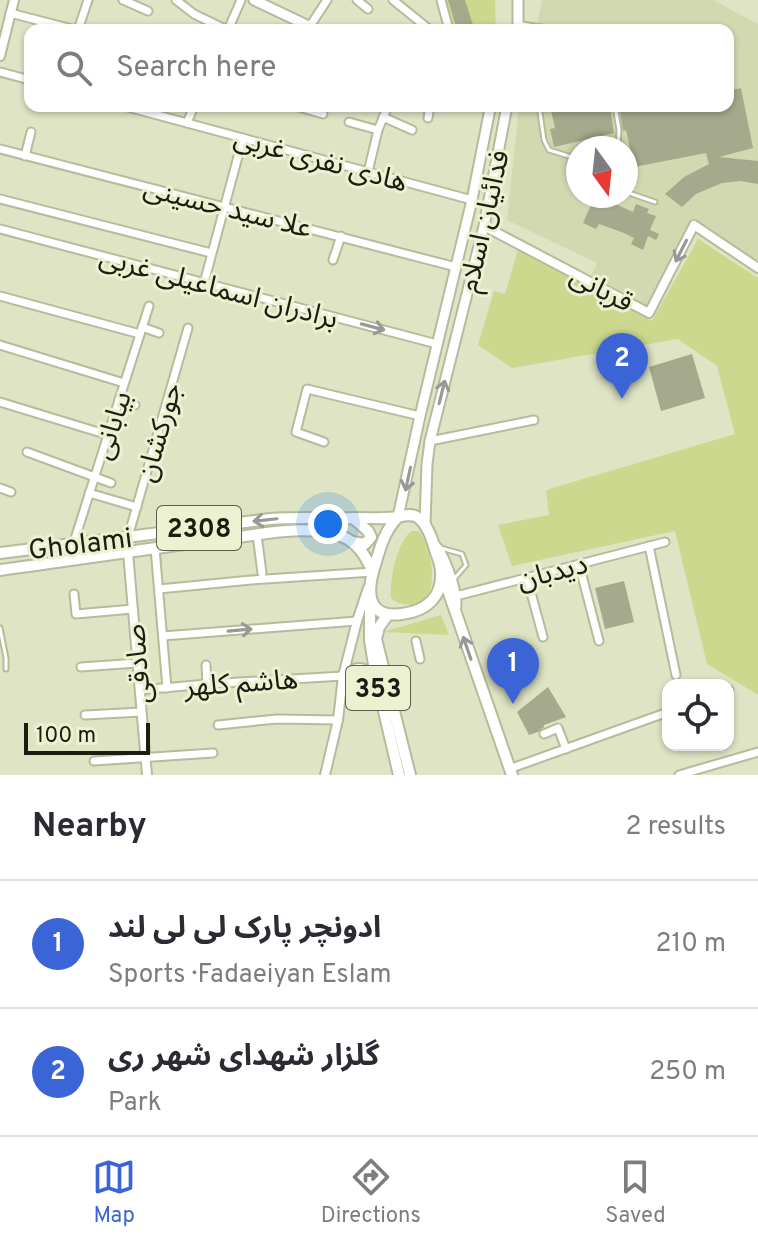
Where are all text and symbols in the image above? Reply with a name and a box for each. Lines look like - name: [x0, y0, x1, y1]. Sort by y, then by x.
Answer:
- search box: [24, 24, 734, 112]
- icon: search: [52, 46, 96, 90]
- text: Search here: [116, 50, 276, 87]
- street label: هادی نفری غربی: [229, 121, 411, 202]
- north arrow: [566, 136, 638, 208]
- street label: فدائیان اسلام: [452, 147, 520, 296]
- street label: علا سید حسینی: [139, 172, 315, 248]
- one-way arrow: [673, 239, 688, 263]
- street label: برادران اسماعیلی غربی: [95, 241, 341, 339]
- street label: قربانی: [563, 259, 638, 322]
- one-way arrow: [360, 321, 386, 336]
- pin: 2: [596, 333, 648, 399]
- street label: جورکشان: [130, 379, 192, 487]
- one-way arrow: [436, 379, 451, 405]
- street label: بیابانی: [86, 387, 142, 465]
- one-way arrow: [400, 465, 415, 491]
- your location: [308, 504, 348, 544]
- road number: 2308: [157, 506, 241, 550]
- one-way arrow: [252, 512, 279, 527]
- street label: Gholami: [26, 522, 134, 570]
- street label: دیدبان: [514, 548, 592, 600]
- street label: صادقی: [119, 622, 161, 705]
- one-way arrow: [226, 622, 253, 637]
- one-way arrow: [459, 636, 474, 661]
- pin: 1: [487, 638, 539, 704]
- street label: هاشم کلهر: [182, 663, 299, 708]
- road number: 353: [346, 666, 410, 710]
- map controls: [662, 679, 734, 751]
- button: locate: [662, 679, 734, 751]
- scale bar: [24, 719, 150, 755]
- text: 100 m: [36, 723, 96, 750]
- text: Nearby: [32, 806, 147, 849]
- text: 2 results: [626, 811, 726, 844]
- text: ادونچر پارک لی لی لند: [108, 911, 381, 948]
- text: 1: [53, 928, 63, 961]
- text: 210 m: [656, 928, 726, 961]
- text: Sports · Fadaeiyan Eslam: [108, 959, 392, 992]
- text: گلزار شهدای شهر ری: [108, 1039, 379, 1076]
- text: 2: [50, 1056, 66, 1089]
- text: 250 m: [649, 1056, 726, 1089]
- text: Park: [108, 1087, 162, 1120]
- tab: Map: [92, 1155, 136, 1230]
- tab: Directions: [321, 1155, 421, 1230]
- tab: Saved: [605, 1155, 666, 1230]

